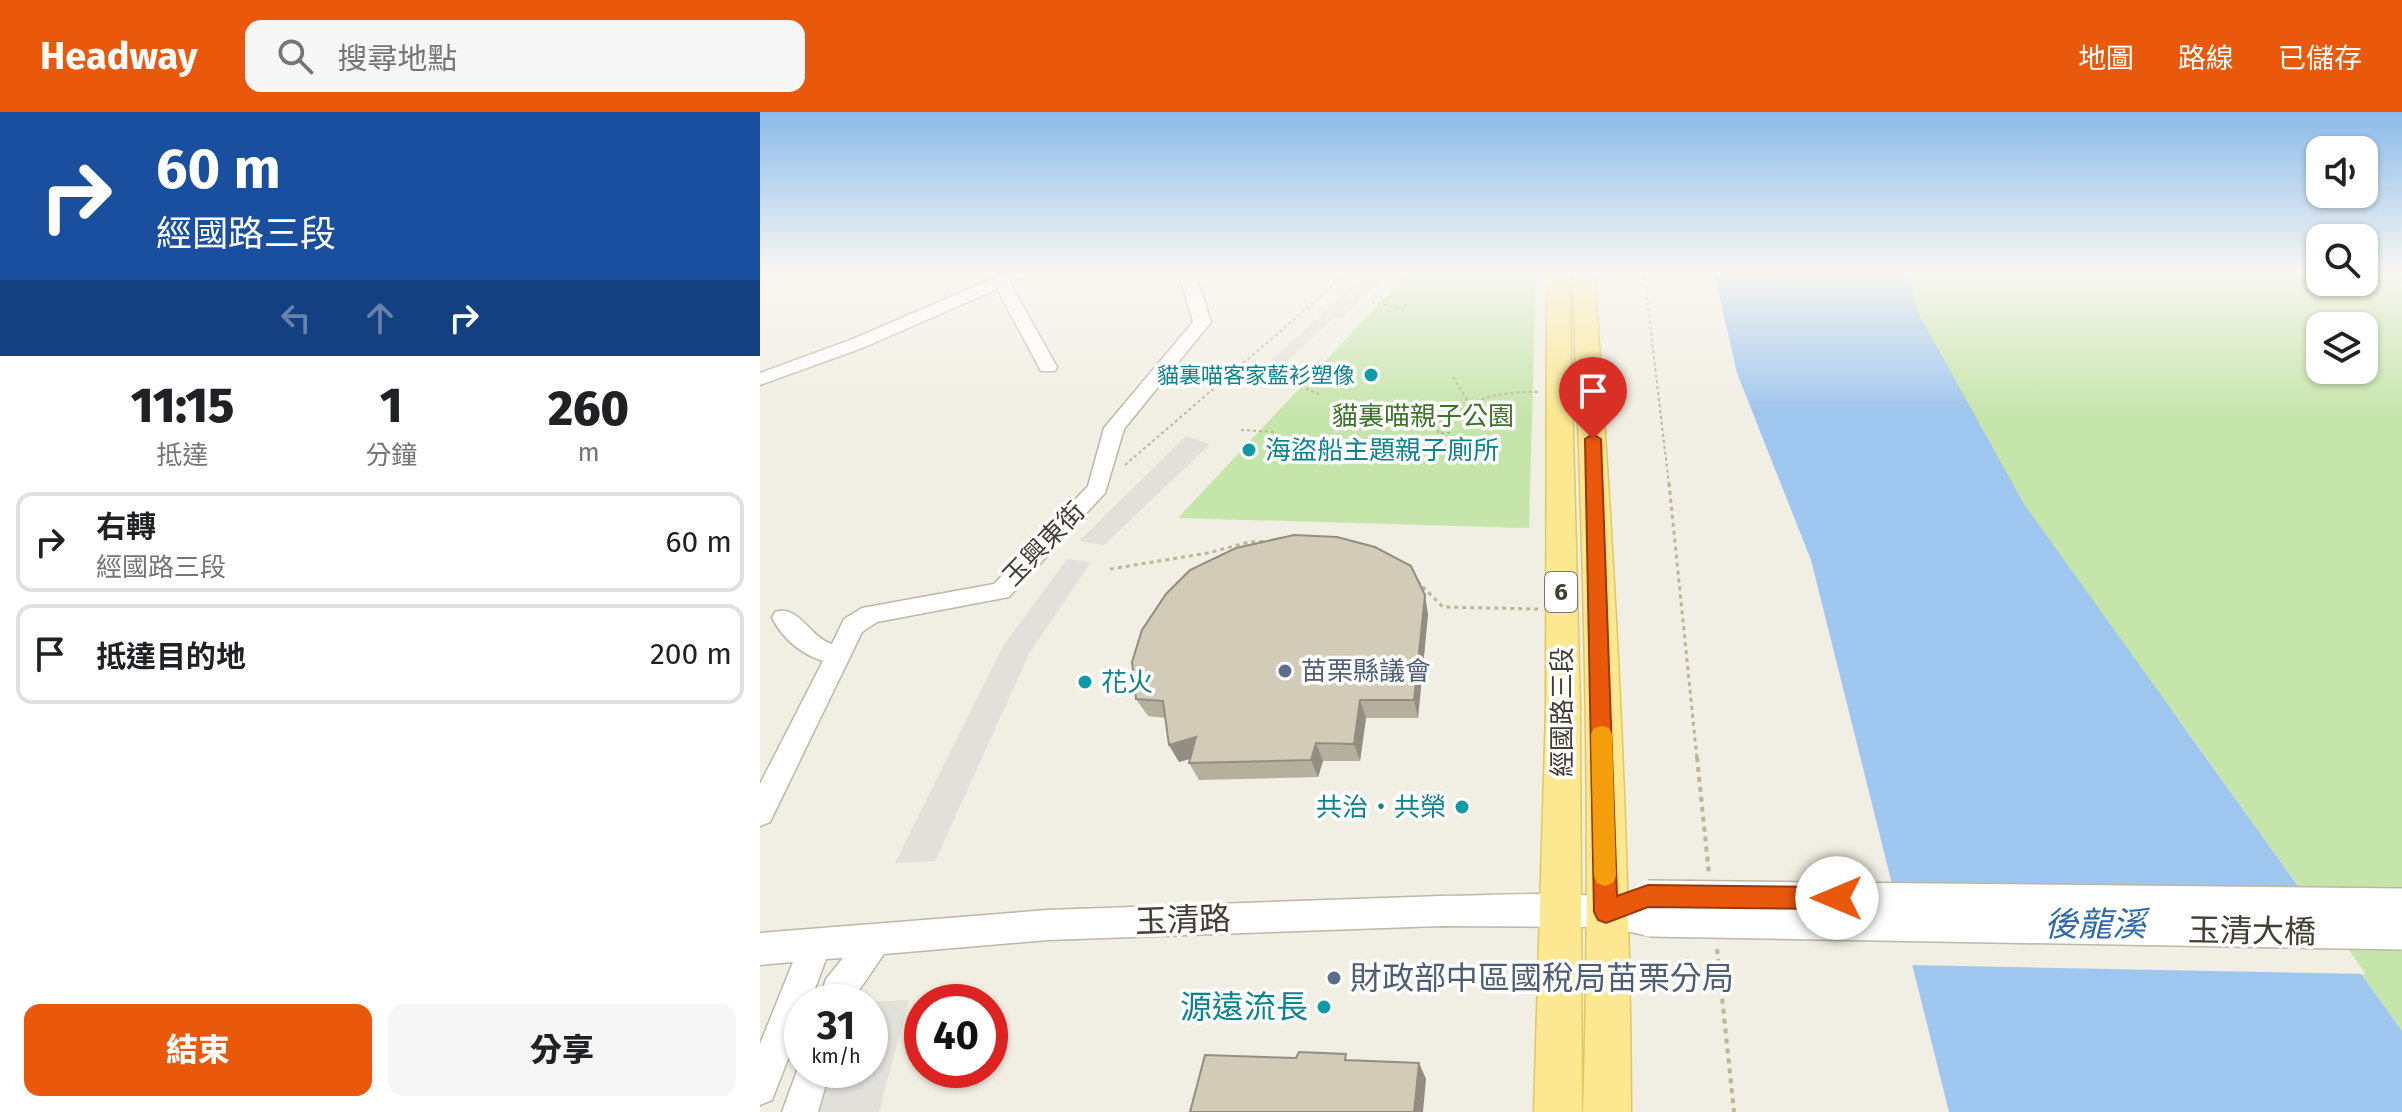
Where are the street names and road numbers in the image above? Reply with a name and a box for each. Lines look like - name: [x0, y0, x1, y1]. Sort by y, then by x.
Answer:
- street label: 玉興東街: [997, 496, 1091, 592]
- road number: 6: [1545, 572, 1577, 612]
- street label: 經國路三段: [1547, 647, 1578, 777]
- street label: 玉清路: [1134, 899, 1232, 941]
- street label: 玉清大橋: [2188, 911, 2316, 951]

